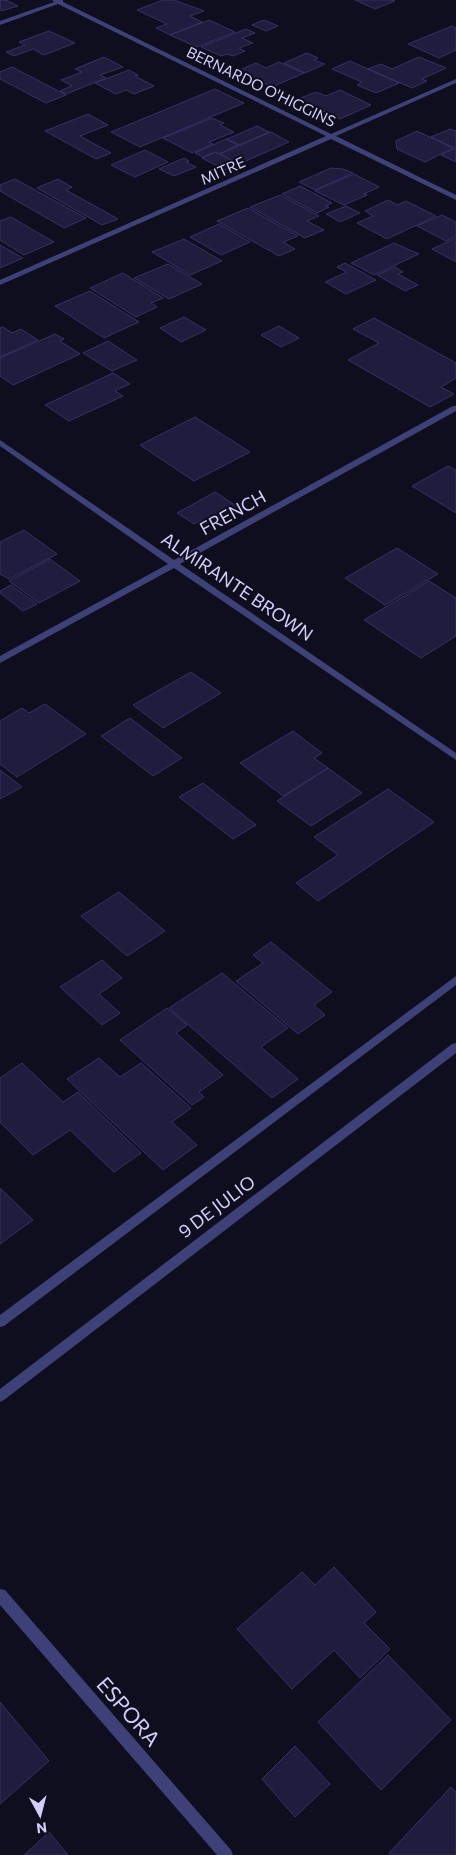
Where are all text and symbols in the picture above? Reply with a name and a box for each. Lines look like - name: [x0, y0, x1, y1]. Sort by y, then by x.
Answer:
- street label: BERNARDO O'HIGGINS: [184, 42, 339, 130]
- street label: MITRE: [197, 152, 248, 188]
- street label: FRENCH: [195, 485, 270, 539]
- street label: ALMIRANTE BROWN: [157, 527, 318, 645]
- street label: 9 DE JULIO: [174, 1170, 259, 1242]
- street label: ESPORA: [92, 1671, 166, 1751]
- north arrow: [15, 1790, 65, 1840]
- text: N: [35, 1819, 48, 1837]

